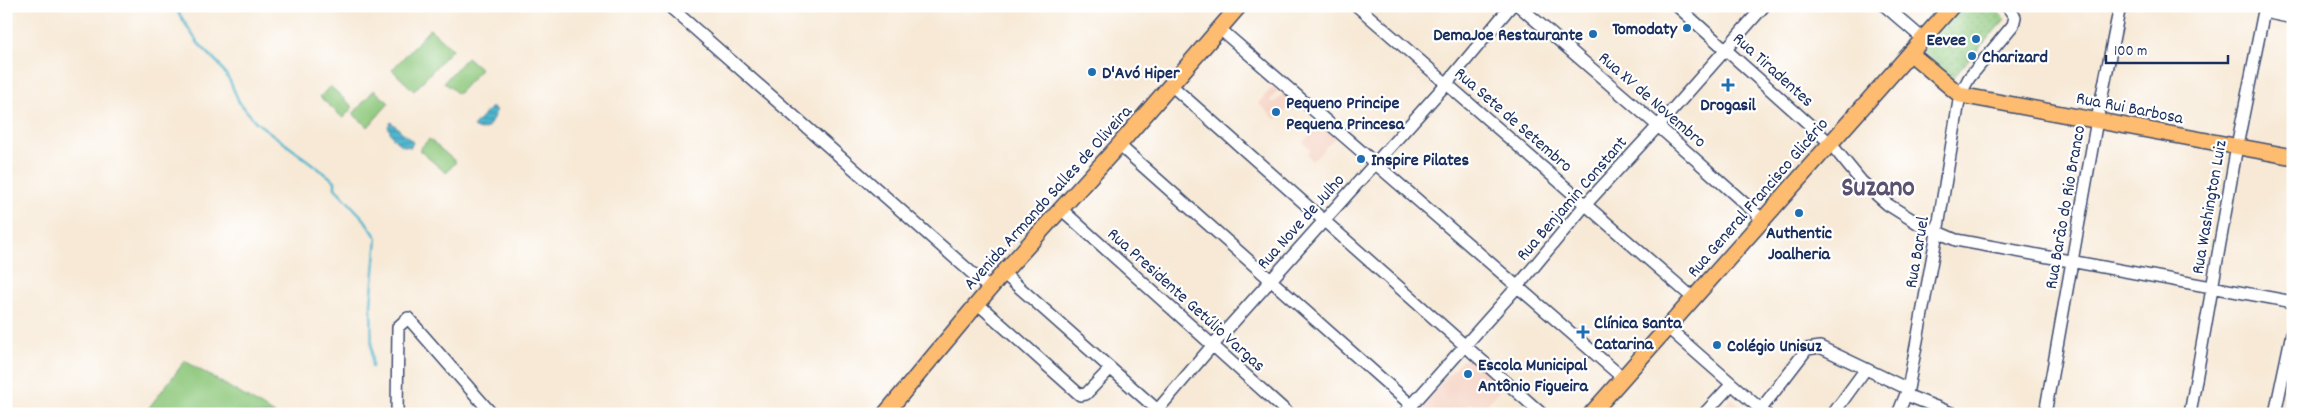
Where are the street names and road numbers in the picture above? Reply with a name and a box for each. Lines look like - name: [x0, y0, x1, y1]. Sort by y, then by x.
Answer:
- street label: Rua Tiradentes: [1726, 28, 1818, 114]
- street label: Rua XV de Novembro: [1592, 47, 1711, 155]
- street label: Rua Sete de Setembro: [1448, 62, 1577, 179]
- street label: Rua Rui Barbosa: [2074, 87, 2186, 132]
- street label: Avenida Armando Salles de Oliveira: [959, 100, 1139, 297]
- street label: Rua General Francisco Glicério: [1682, 113, 1835, 284]
- street label: Rua Barão do Rio Branco: [2040, 124, 2093, 291]
- street label: Rua Benjamin Constant: [1512, 132, 1634, 267]
- street label: Rua Washington Luiz: [2186, 138, 2235, 276]
- street label: Rua Nove de Julho: [1252, 169, 1352, 276]
- street label: Rua Baruel: [1900, 214, 1937, 290]
- street label: Rua Presidente Getúlio Vargas: [1101, 223, 1270, 379]

